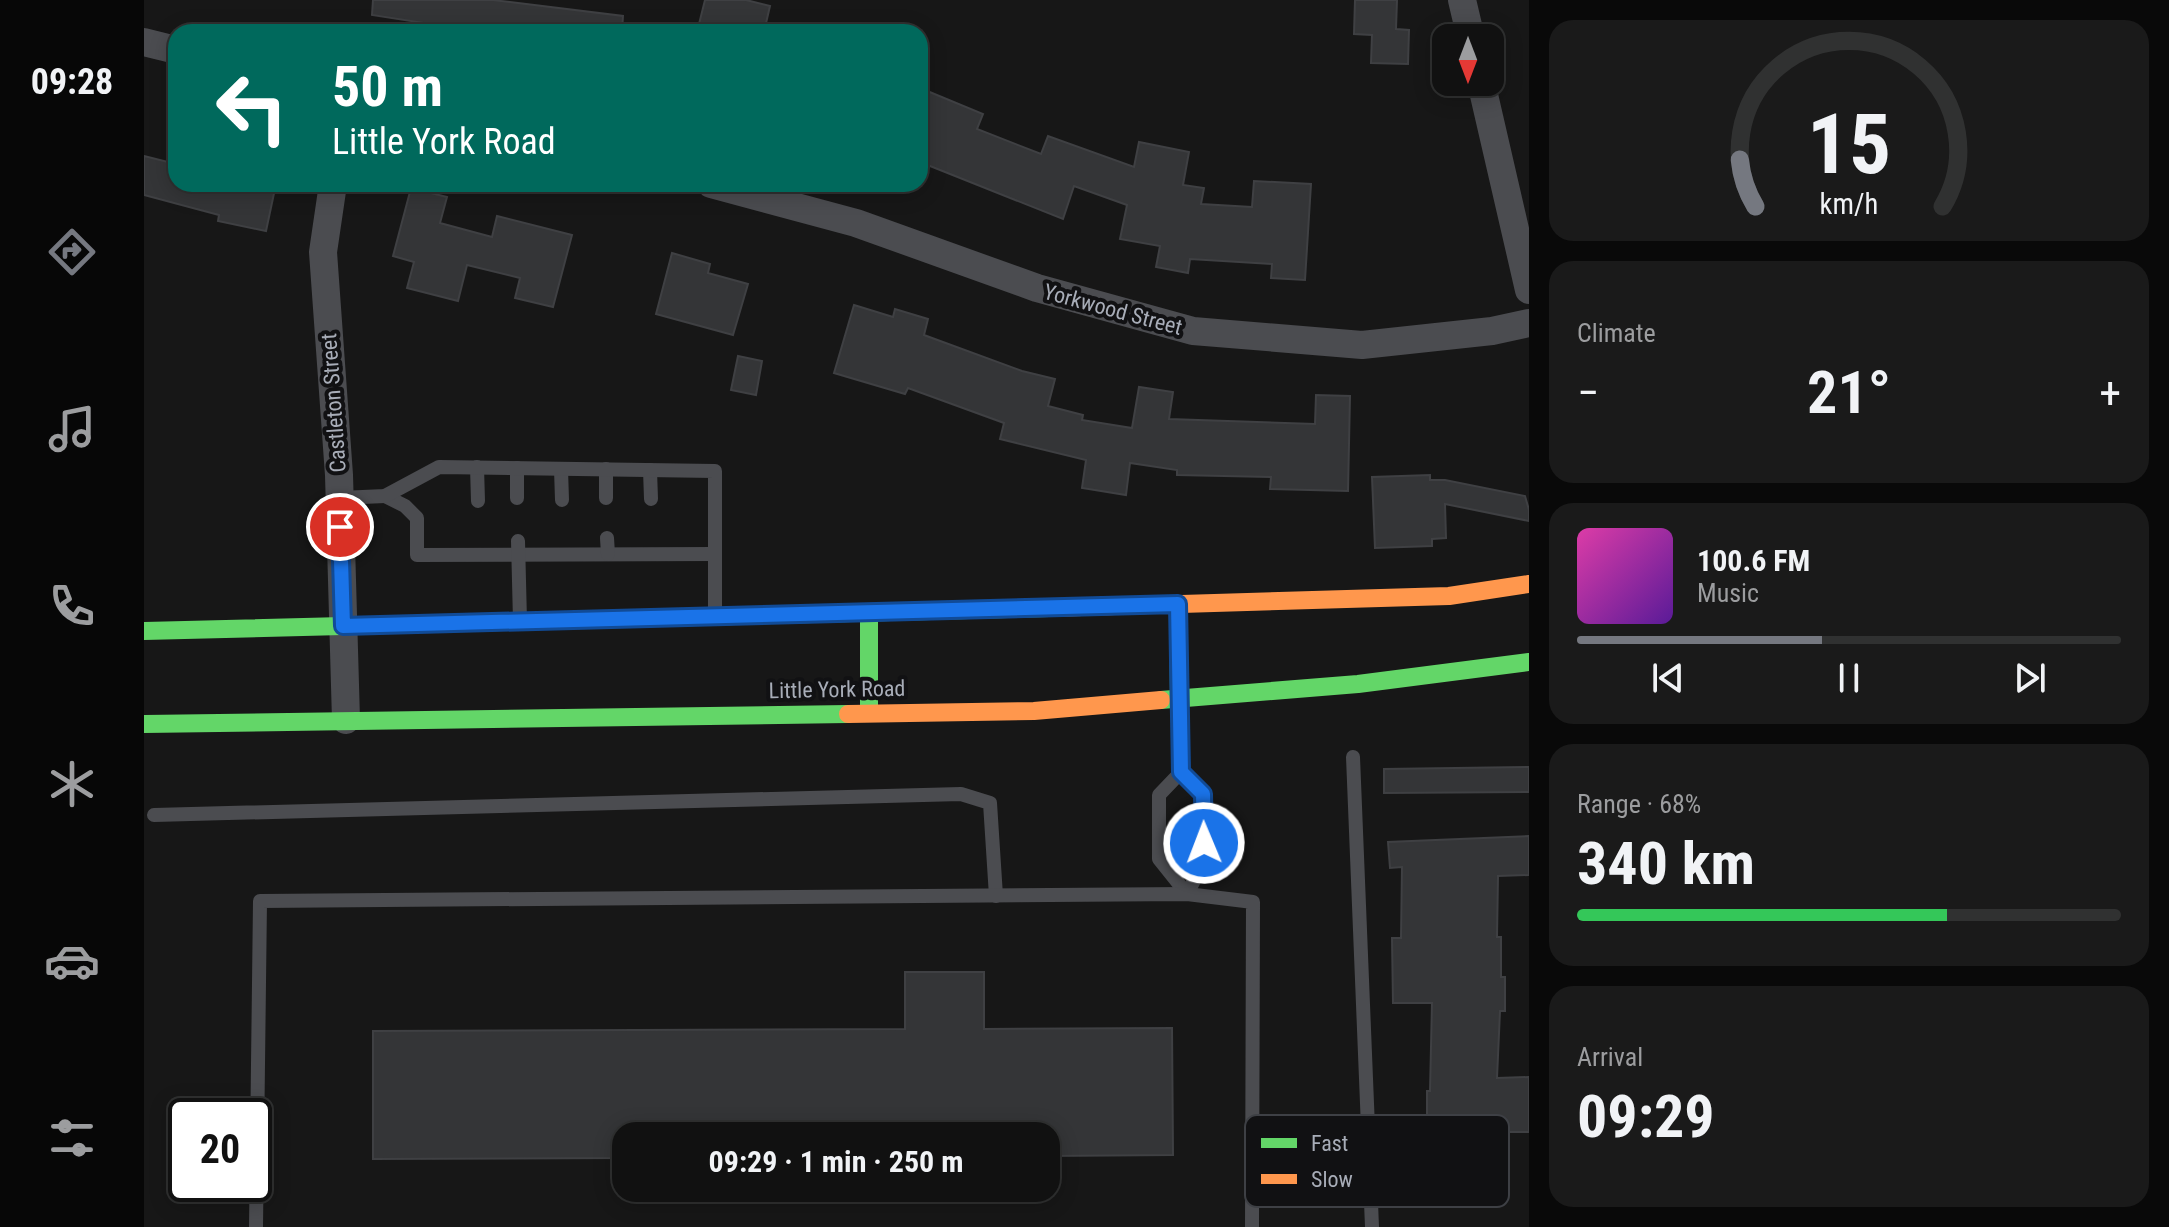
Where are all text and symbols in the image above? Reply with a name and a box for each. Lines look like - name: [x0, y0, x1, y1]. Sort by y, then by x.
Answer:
- north arrow: [1432, 24, 1504, 96]
- map controls: [1432, 24, 1504, 96]
- text: 50 m: [332, 54, 443, 120]
- icon: left: [200, 56, 304, 160]
- text: 09:28: [31, 61, 113, 103]
- text: 15: [1807, 95, 1891, 192]
- text: Little York Road: [332, 121, 556, 163]
- text: km/h: [1820, 187, 1878, 221]
- icon: directions: [44, 224, 100, 280]
- street label: Yorkwood Street: [1041, 279, 1185, 340]
- text: Climate: [1577, 318, 1656, 348]
- street label: Castleton Street: [316, 333, 351, 473]
- text: 21°: [1807, 357, 1891, 428]
- text: −: [1577, 367, 1599, 419]
- text: +: [2099, 367, 2121, 419]
- icon: music: [44, 401, 100, 457]
- pin: [306, 493, 374, 561]
- icon: arrive: [318, 505, 362, 549]
- text: 100.6 FM: [1697, 543, 1810, 578]
- icon: phone: [44, 578, 100, 634]
- text: Music: [1697, 578, 1759, 608]
- icon: previous: [1646, 656, 1690, 700]
- icon: pause: [1827, 656, 1871, 700]
- icon: next: [2008, 656, 2052, 700]
- street label: Little York Road: [768, 676, 906, 703]
- icon: climate: [44, 756, 100, 812]
- text: Range · 68%: [1577, 789, 1701, 819]
- position arrow: [1162, 801, 1246, 885]
- text: 340 km: [1577, 828, 1755, 899]
- icon: car: [44, 933, 100, 989]
- text: Arrival: [1577, 1042, 1643, 1072]
- text: 09:29: [1577, 1081, 1715, 1152]
- speed limit sign: 20: [168, 1098, 272, 1202]
- icon: filters: [44, 1110, 100, 1166]
- legend: [1245, 1115, 1509, 1207]
- text: Fast: [1311, 1131, 1348, 1156]
- text: 09:29 · 1 min · 250 m: [709, 1144, 963, 1179]
- text: Slow: [1311, 1167, 1353, 1192]

